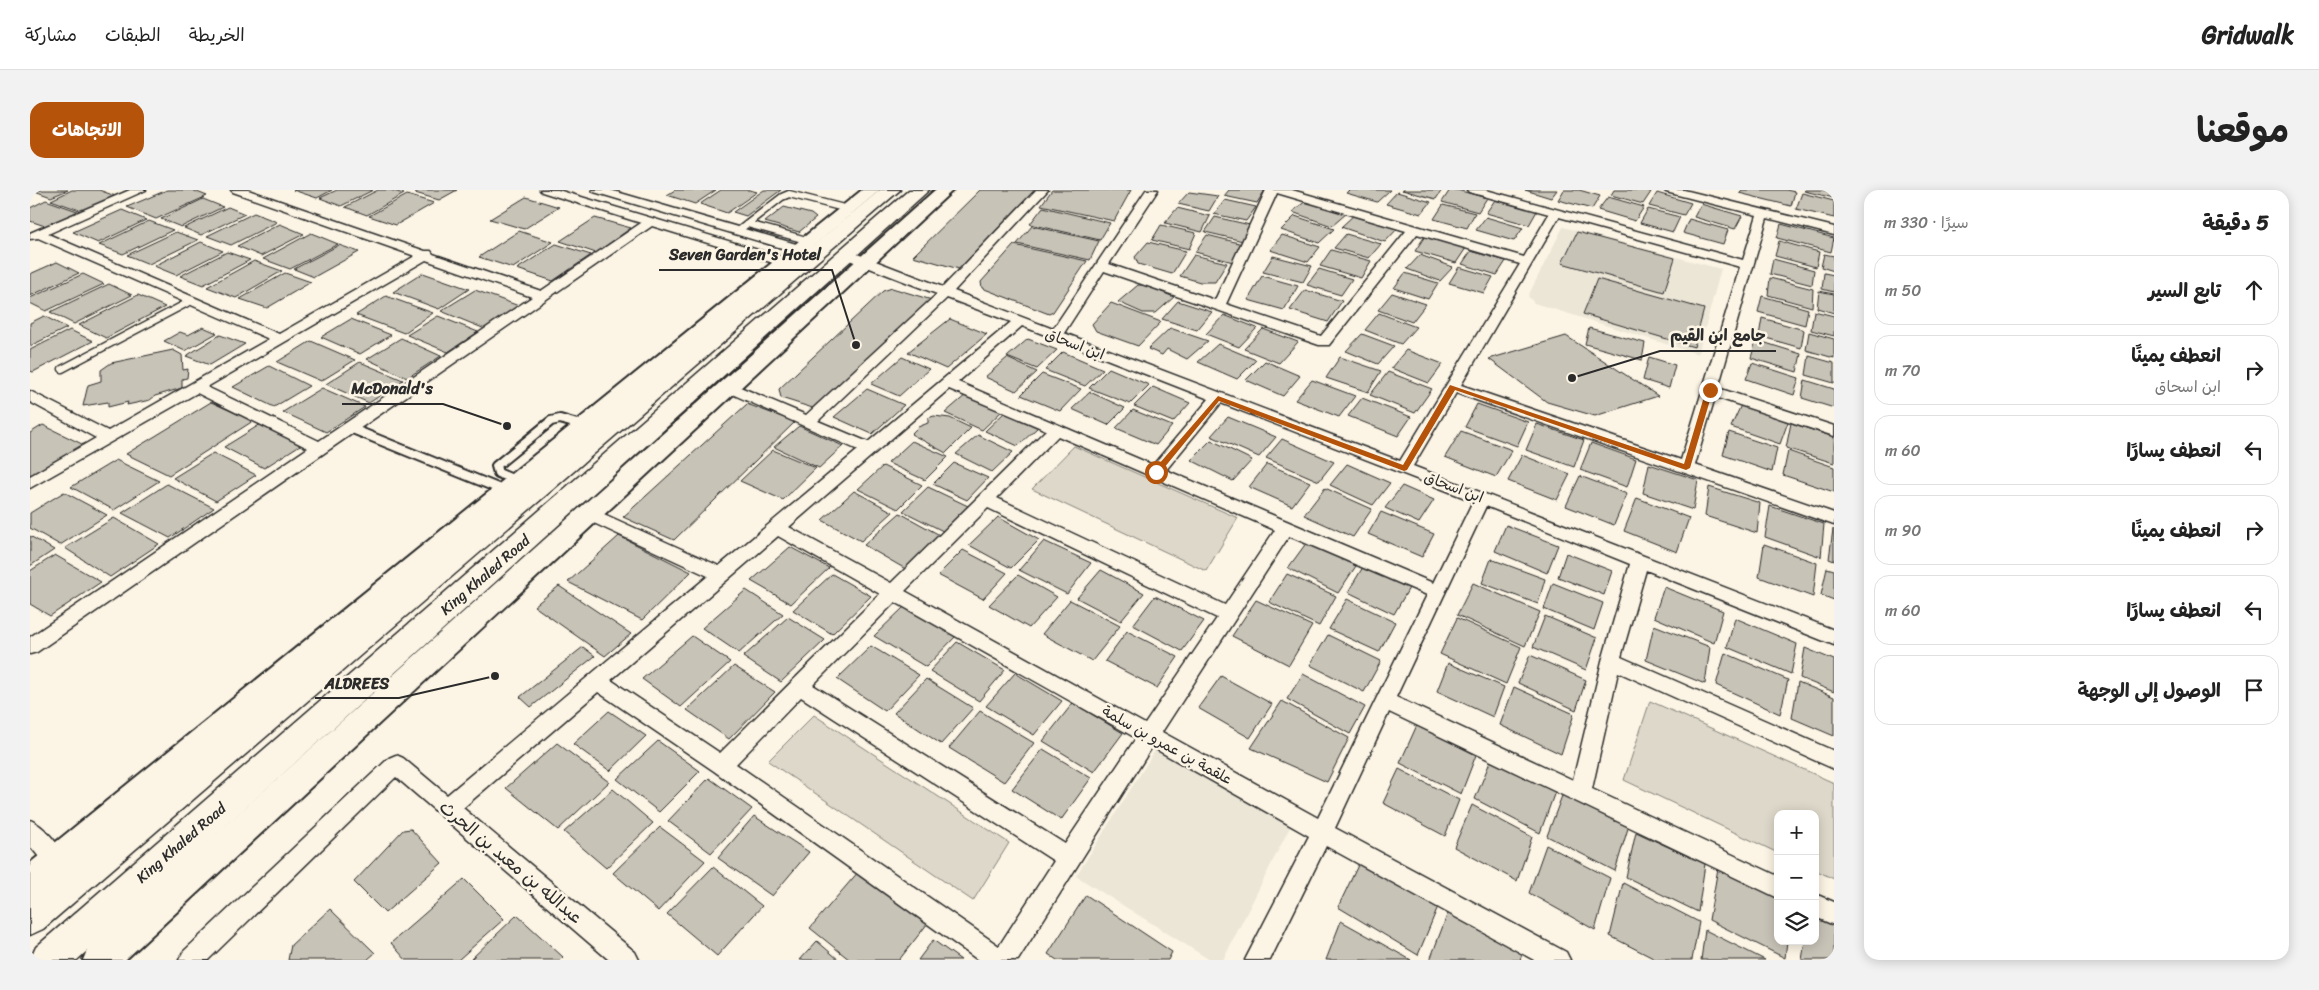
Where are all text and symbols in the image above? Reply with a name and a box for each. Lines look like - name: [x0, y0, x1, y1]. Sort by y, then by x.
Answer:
- text: Gridwalk: [2202, 14, 2294, 56]
- text: مشاركة: [25, 19, 77, 51]
- text: الطبقات: [105, 19, 161, 51]
- text: الخريطة: [189, 19, 245, 51]
- text: موقعنا: [2196, 99, 2289, 161]
- button: الاتجاهات: [30, 102, 144, 158]
- text: 5 دقيقة: [2202, 204, 2269, 242]
- text: سيرًا · 330 m: [1884, 208, 1969, 237]
- callout: Seven Garden's Hotel: [659, 239, 832, 270]
- text: Seven Garden's Hotel: [668, 240, 822, 269]
- text: تابع السير: [2148, 274, 2221, 307]
- text: 50 m: [1885, 276, 1921, 305]
- icon: ahead: [2240, 276, 2268, 304]
- callout: جامع ابن القيم: [1660, 320, 1776, 351]
- street label: ابن اسحاق: [1041, 321, 1109, 367]
- text: جامع ابن القيم: [1670, 321, 1766, 350]
- text: انعطف يمينًا: [2131, 339, 2221, 372]
- text: 70 m: [1885, 356, 1921, 385]
- icon: right: [2240, 356, 2268, 384]
- text: ابن اسحاق: [2155, 372, 2221, 401]
- callout: McDonald's: [342, 373, 443, 404]
- text: McDonald's: [350, 374, 434, 403]
- route end: [1699, 379, 1722, 402]
- text: انعطف يسارًا: [2126, 434, 2221, 467]
- text: 60 m: [1885, 436, 1921, 465]
- icon: left: [2240, 436, 2268, 464]
- route start: [1145, 461, 1168, 484]
- street label: ابن اسحاق: [1420, 464, 1488, 510]
- text: انعطف يمينًا: [2131, 514, 2221, 547]
- text: 90 m: [1885, 516, 1921, 545]
- icon: right: [2240, 516, 2268, 544]
- street label: King Khaled Road: [434, 527, 537, 622]
- text: انعطف يسارًا: [2126, 594, 2221, 627]
- text: 60 m: [1885, 596, 1921, 625]
- icon: left: [2240, 596, 2268, 624]
- callout: ALDREES: [315, 667, 399, 698]
- text: ALDREES: [324, 669, 390, 698]
- text: الوصول إلى الوجهة: [2078, 674, 2221, 707]
- icon: arrive: [2240, 676, 2268, 704]
- street label: علقمة بن عمرو بن سلمة: [1097, 698, 1237, 792]
- street label: عبدالله بن معبد بن الحرث: [432, 792, 590, 932]
- street label: King Khaled Road: [130, 795, 233, 890]
- map controls: [1774, 810, 1819, 945]
- button: +: [1774, 810, 1819, 855]
- button: −: [1774, 855, 1819, 900]
- button: layers: [1774, 900, 1819, 945]

